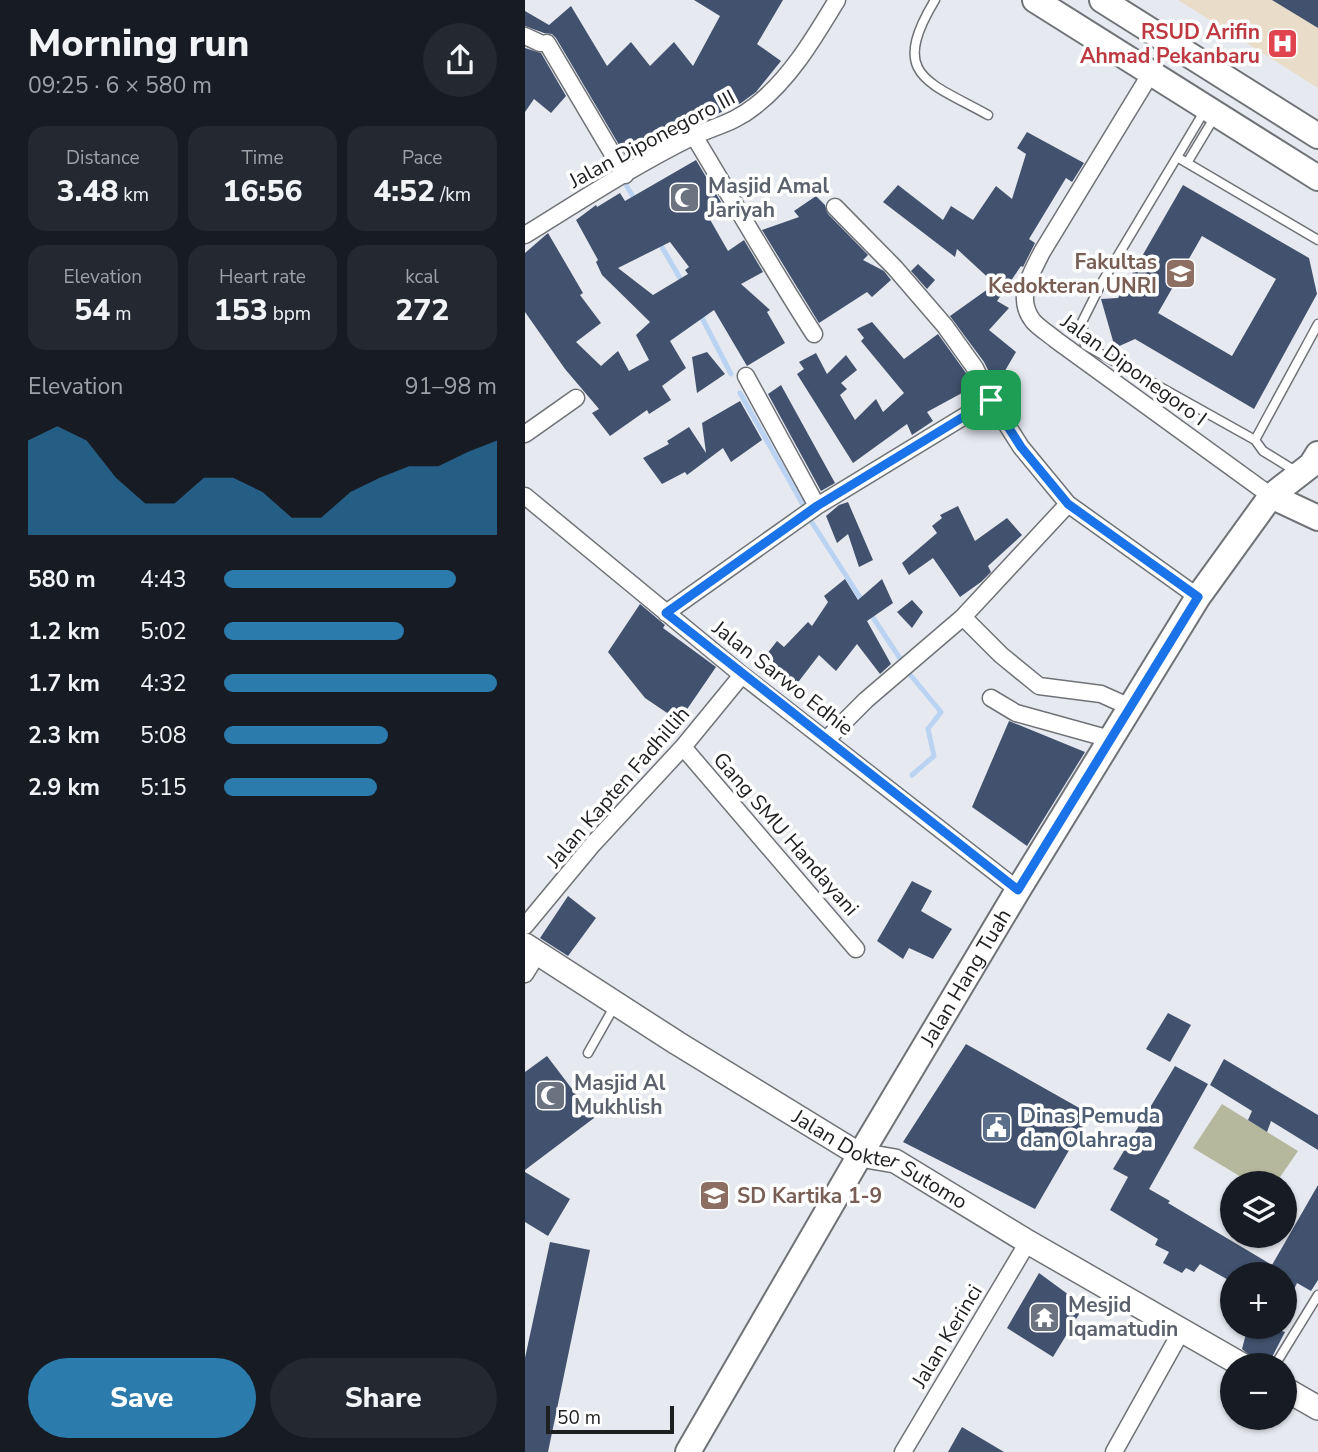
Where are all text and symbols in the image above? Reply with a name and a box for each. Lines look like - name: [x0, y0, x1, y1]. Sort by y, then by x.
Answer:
- text: Morning run: [28, 18, 249, 69]
- place label: RSUD Arifin Ahmad Pekanbaru: [1080, 18, 1260, 70]
- button: share: [423, 23, 497, 97]
- hospital icon: RSUD Arifin Ahmad Pekanbaru: [1266, 27, 1300, 61]
- text: 09:25 · 6 × 580 m: [28, 70, 212, 101]
- street label: Jalan Diponegoro III: [563, 83, 740, 195]
- text: Distance: [66, 145, 140, 171]
- text: Time: [241, 145, 284, 171]
- text: Pace: [402, 145, 442, 171]
- text: 3.48: [57, 171, 118, 212]
- text: 16:56: [223, 171, 302, 212]
- text: 4:52: [373, 171, 435, 212]
- place label: Masjid Amal Jariyah: [707, 172, 830, 224]
- mosque icon: Masjid Amal Jariyah: [668, 181, 702, 215]
- text: km: [118, 182, 149, 208]
- text: /km: [435, 182, 471, 208]
- place label: Fakultas Kedokteran UNRI: [988, 248, 1157, 300]
- school or university icon: Fakultas Kedokteran UNRI: [1163, 257, 1197, 291]
- text: Elevation: [63, 264, 142, 290]
- text: Heart rate: [219, 264, 306, 290]
- text: kcal: [405, 264, 439, 290]
- text: 54: [74, 290, 110, 331]
- text: 153: [214, 290, 268, 331]
- text: 272: [395, 290, 449, 331]
- text: m: [110, 301, 131, 327]
- text: bpm: [268, 301, 311, 327]
- street label: Jalan Diponegoro I: [1055, 307, 1213, 432]
- pin: [961, 370, 1021, 430]
- text: Elevation: [28, 371, 123, 402]
- text: 91–98 m: [405, 371, 497, 402]
- icon: arrive: [972, 381, 1010, 419]
- text: 580 m: [28, 564, 96, 595]
- text: 4:43: [140, 564, 187, 595]
- street label: Jalan Sarwo Edhie: [706, 613, 859, 742]
- text: 1.2 km: [28, 616, 100, 647]
- text: 5:02: [140, 616, 187, 647]
- text: 1.7 km: [28, 668, 100, 699]
- text: 4:32: [140, 668, 187, 699]
- street label: Jalan Kapten Fadhillih: [539, 700, 696, 874]
- text: 2.3 km: [28, 720, 100, 751]
- text: 5:08: [140, 720, 187, 751]
- street label: Gang SMU Handayani: [707, 746, 865, 922]
- text: 2.9 km: [28, 772, 100, 803]
- text: 5:15: [140, 772, 187, 803]
- street label: Jalan Hang Tuah: [914, 903, 1018, 1052]
- place label: Masjid Al Mukhlish: [574, 1069, 666, 1121]
- mosque icon: Masjid Al Mukhlish: [534, 1078, 568, 1112]
- street label: Jalan Dokter Sutomo: [786, 1102, 973, 1216]
- place label: Dinas Pemuda dan Olahraga: [1020, 1102, 1160, 1154]
- public building icon: Dinas Pemuda dan Olahraga: [980, 1111, 1014, 1145]
- map controls: [1220, 1171, 1297, 1430]
- button: layers: [1220, 1171, 1297, 1248]
- school or university icon: SD Kartika 1-9: [697, 1179, 731, 1213]
- place label: SD Kartika 1-9: [737, 1182, 882, 1210]
- button: +: [1220, 1262, 1297, 1339]
- street label: Jalan Kerinci: [905, 1279, 989, 1394]
- place label: Mesjid Iqamatudin: [1068, 1291, 1178, 1343]
- temple icon: Mesjid Iqamatudin: [1028, 1300, 1062, 1334]
- button: −: [1220, 1353, 1297, 1430]
- button: Save: [28, 1358, 256, 1438]
- button: Share: [270, 1358, 497, 1438]
- scale bar: [546, 1403, 674, 1435]
- text: 50 m: [557, 1405, 601, 1431]

